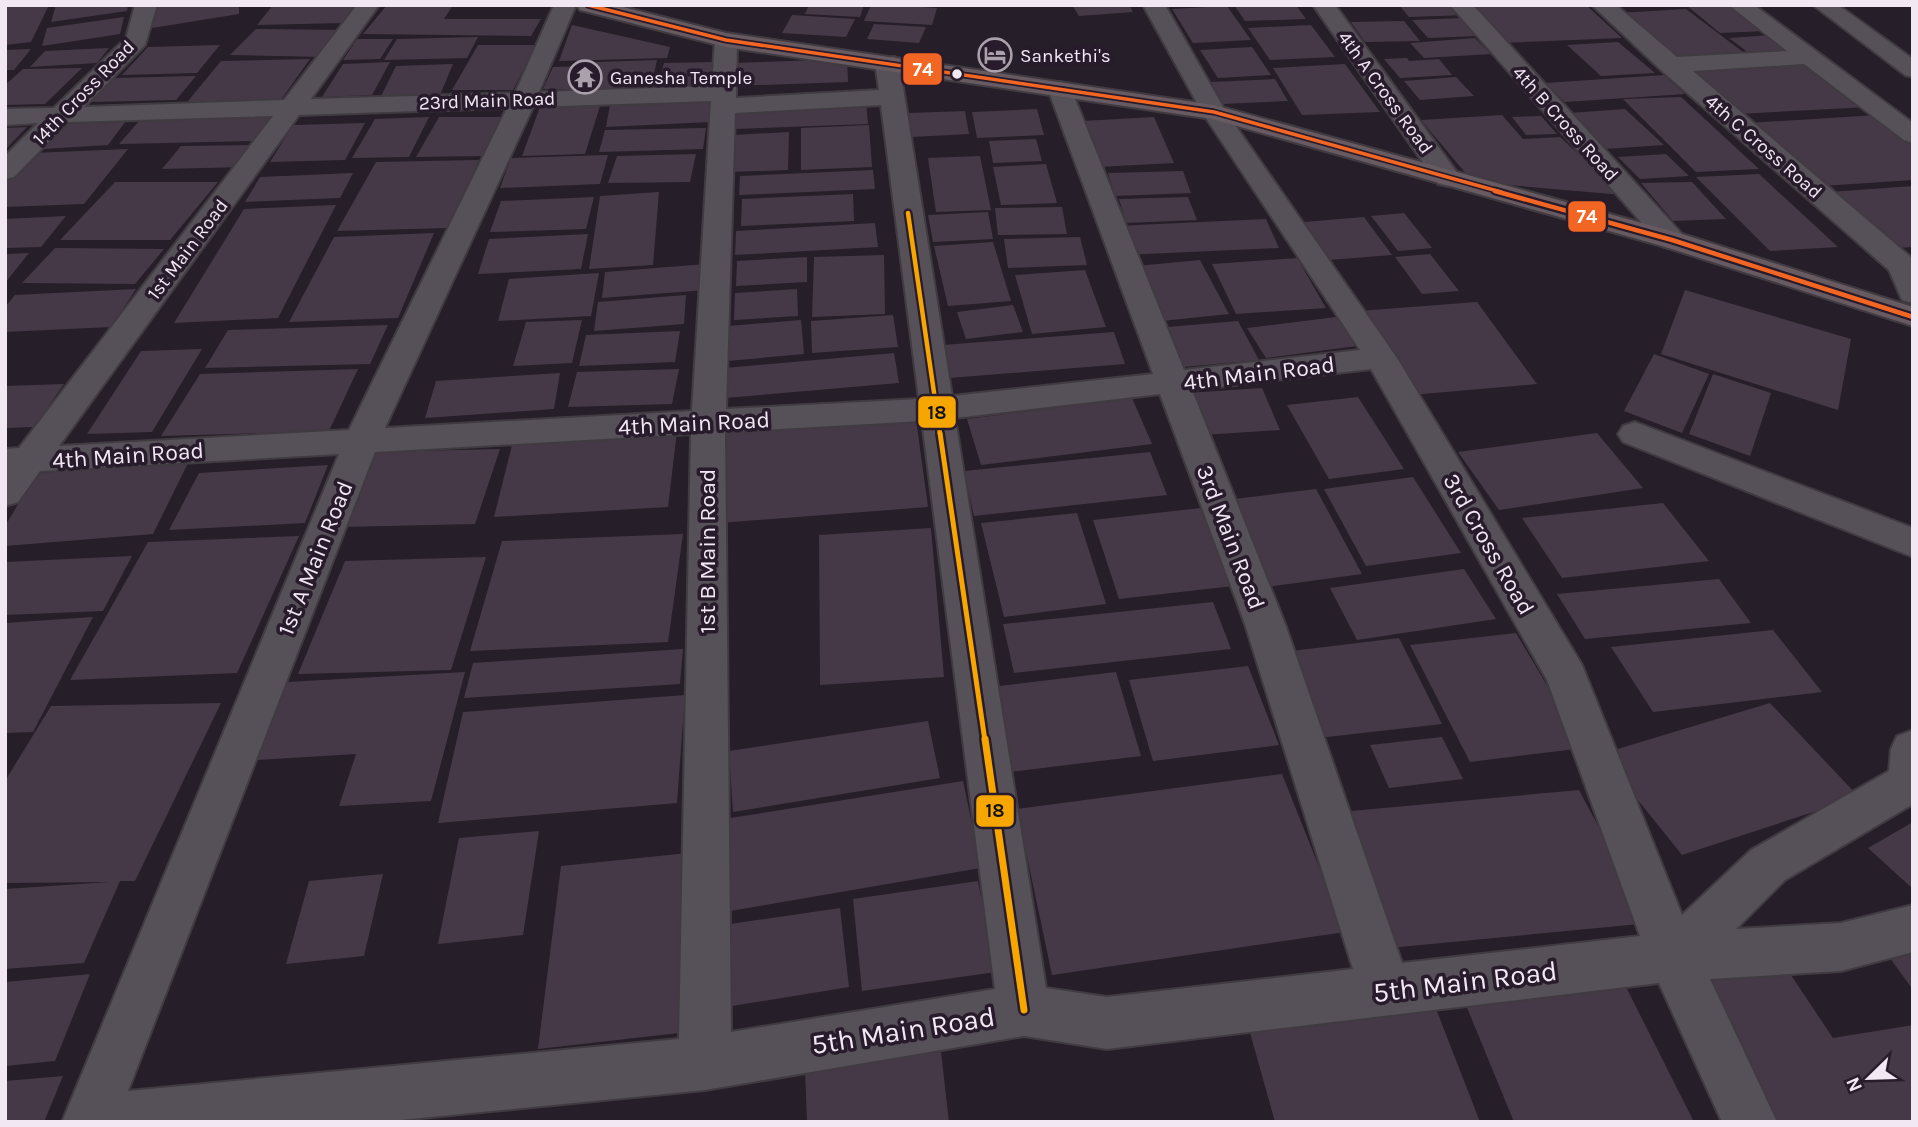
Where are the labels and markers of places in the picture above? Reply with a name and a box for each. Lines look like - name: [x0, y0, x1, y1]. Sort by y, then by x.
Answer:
- hotel icon: Sankethi's: [976, 36, 1014, 74]
- place label: Sankethi's: [1020, 45, 1111, 67]
- temple icon: Ganesha Temple: [566, 58, 604, 96]
- place label: Ganesha Temple: [610, 67, 752, 89]
- unlabelled marker: [950, 67, 964, 81]

